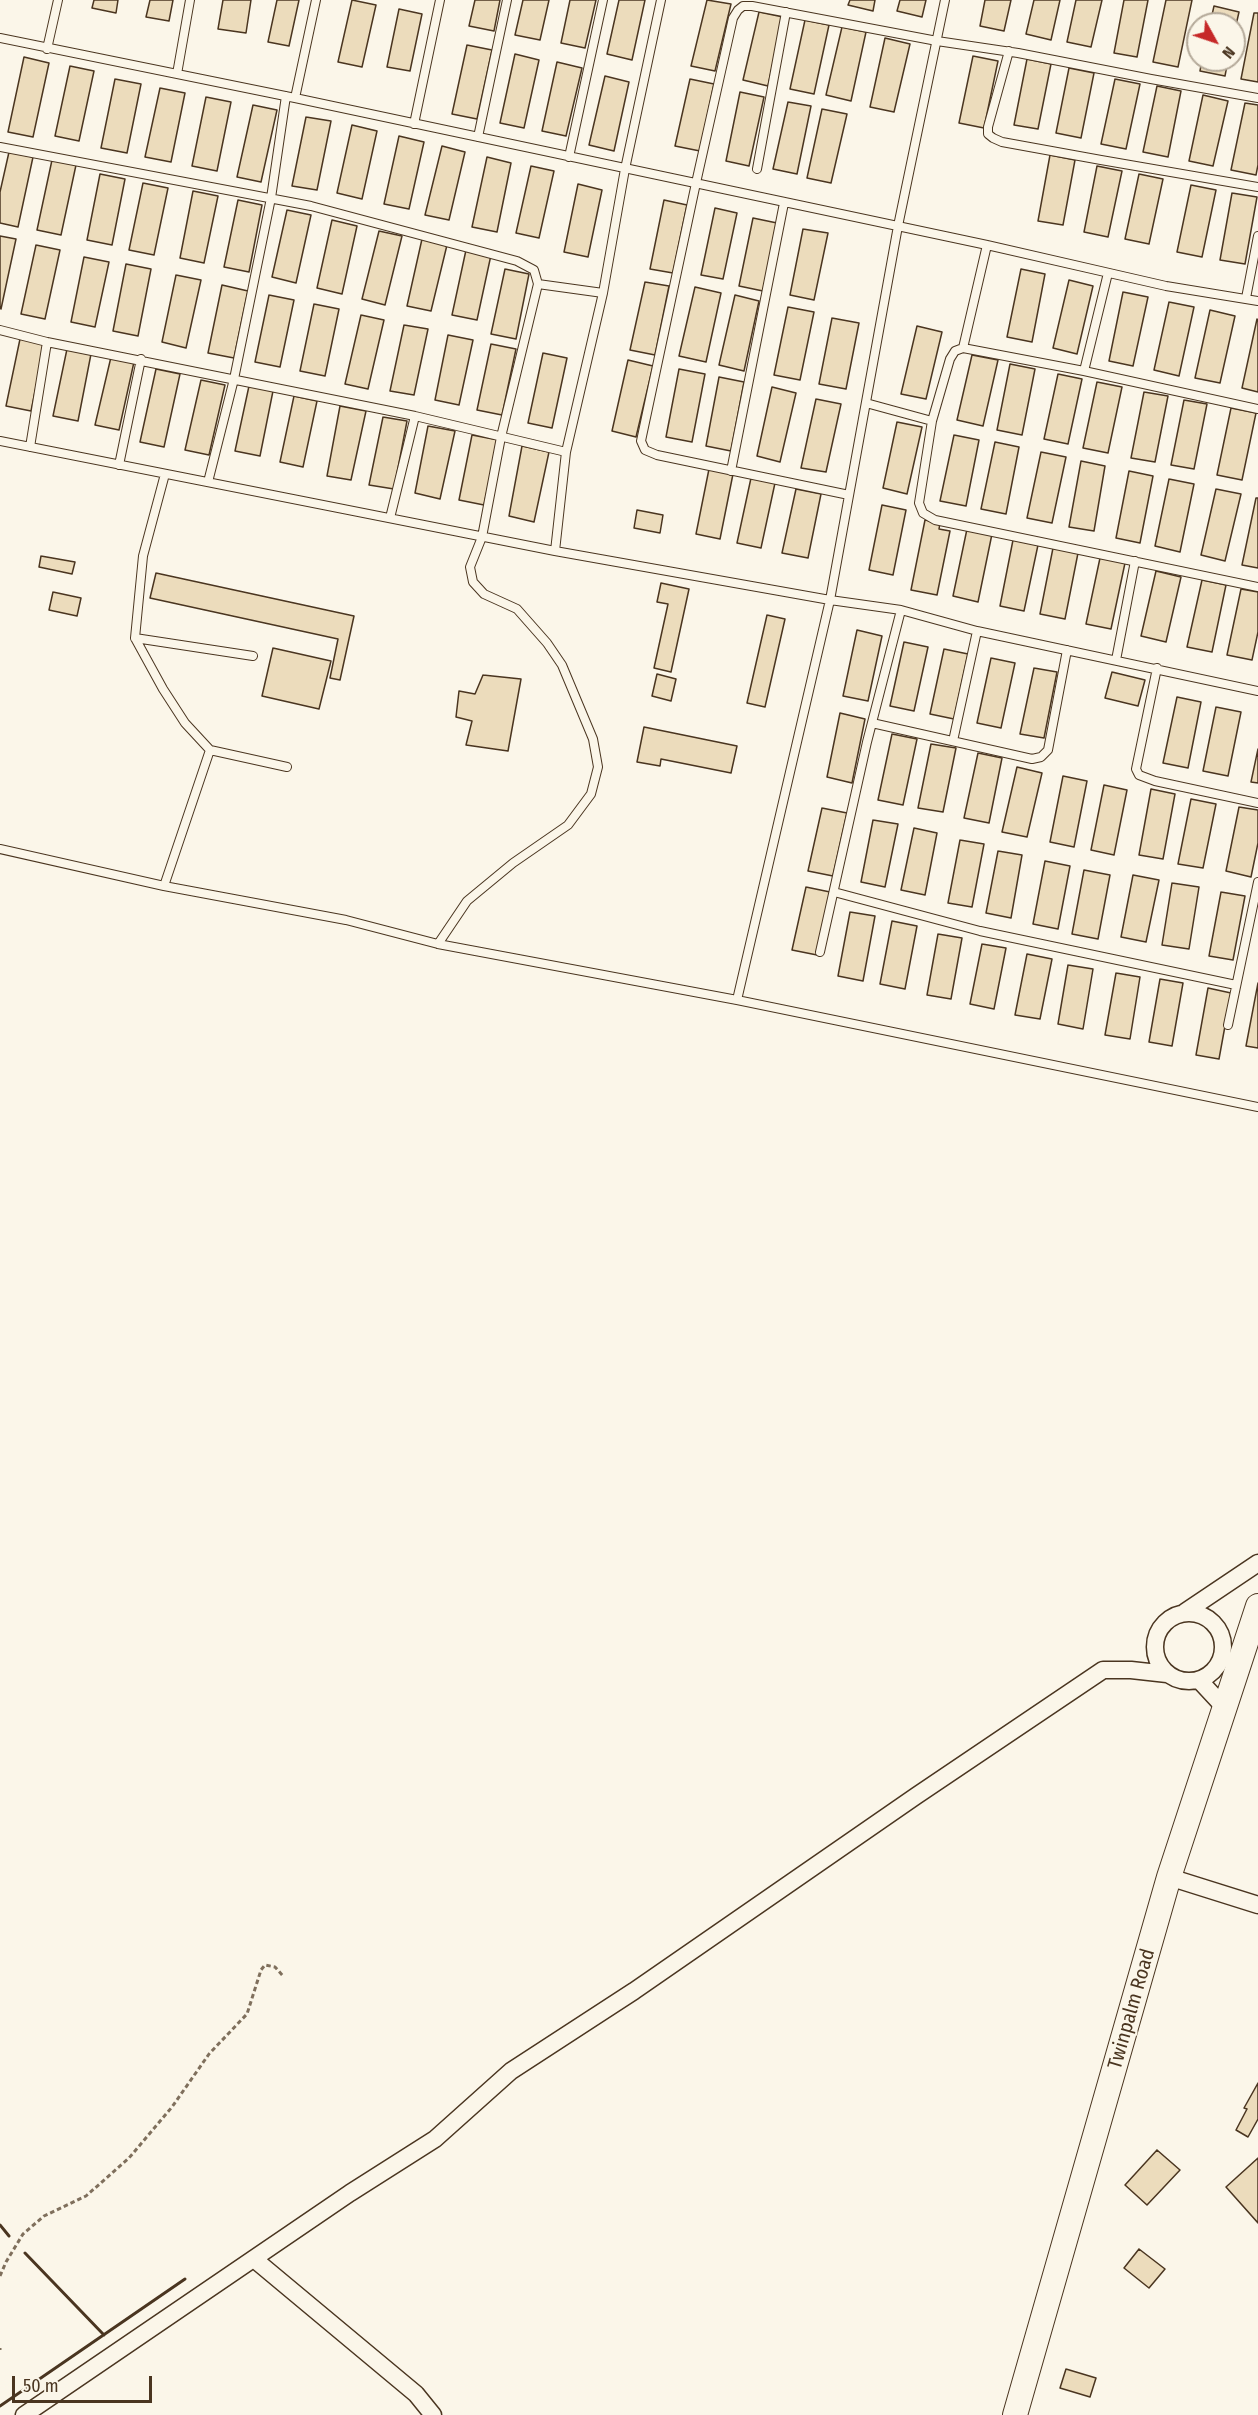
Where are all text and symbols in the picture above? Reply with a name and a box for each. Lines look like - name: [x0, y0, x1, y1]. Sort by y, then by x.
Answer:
- north arrow: [1186, 12, 1246, 72]
- text: N: [1218, 43, 1239, 62]
- street label: Twinpalm Road: [1103, 1946, 1161, 2072]
- scale bar: [15, 2364, 154, 2402]
- text: 50 m: [23, 2375, 59, 2397]

